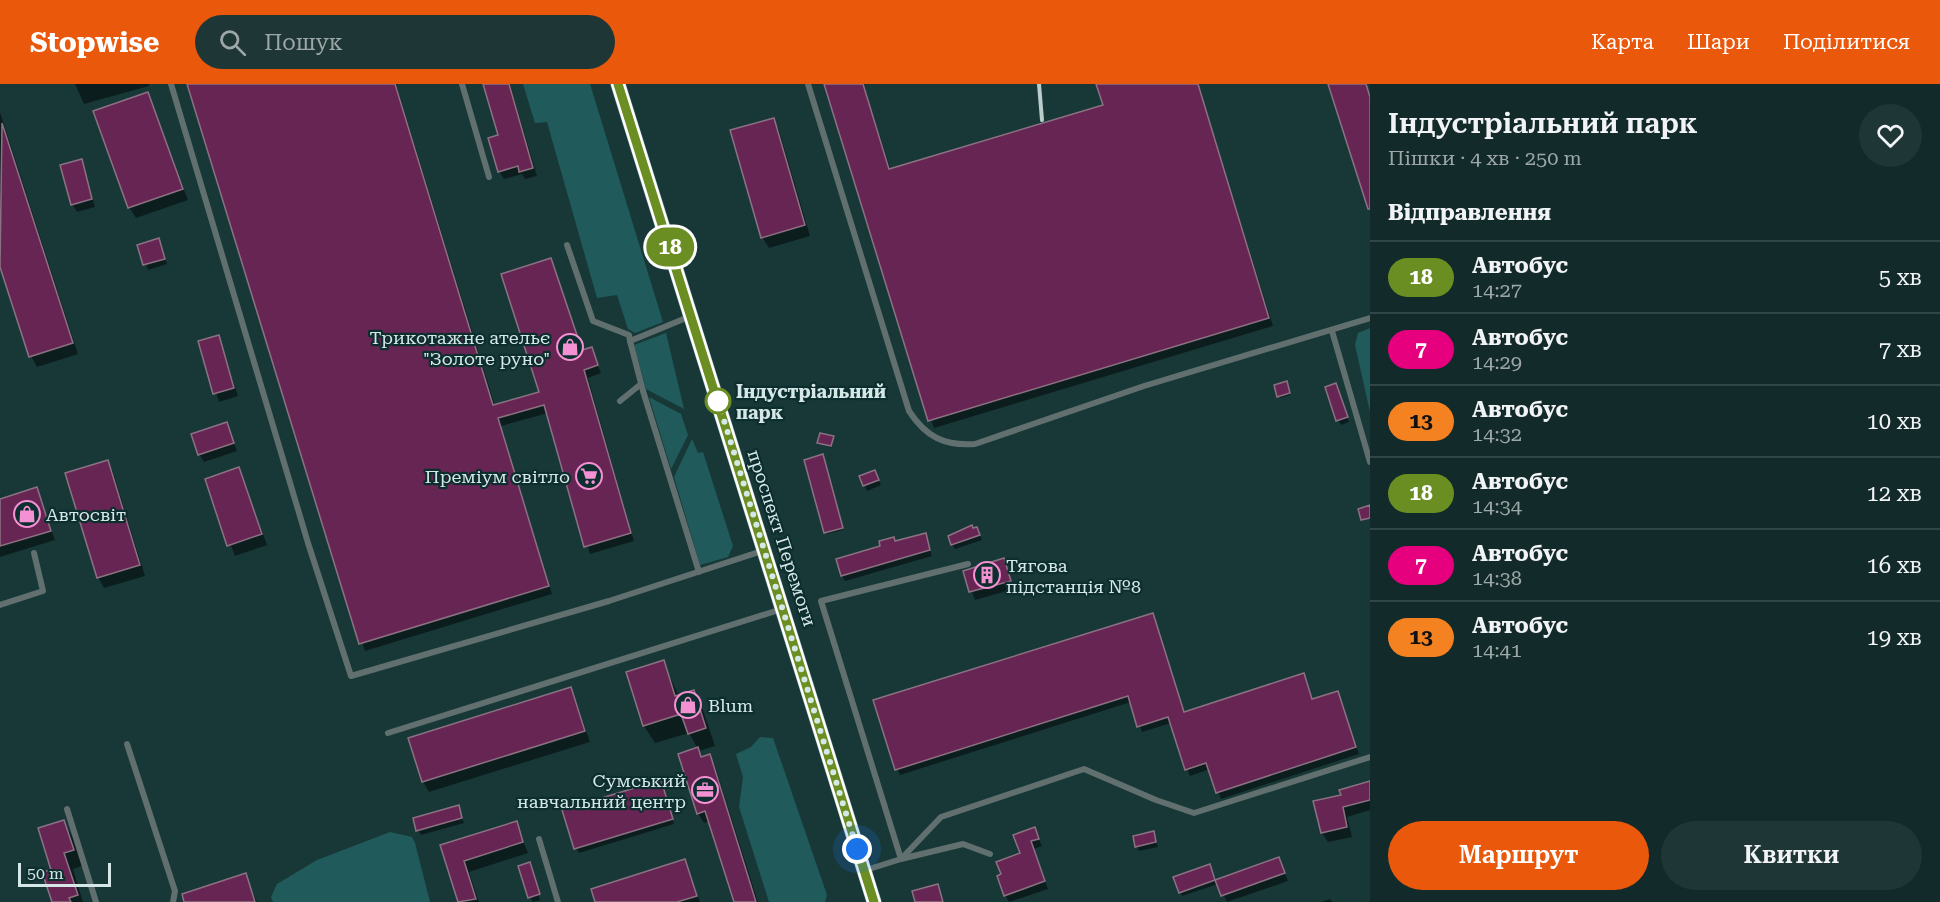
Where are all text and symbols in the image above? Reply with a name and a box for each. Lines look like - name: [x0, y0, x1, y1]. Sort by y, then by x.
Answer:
- search box: [195, 15, 615, 69]
- text: Stopwise: [30, 26, 159, 59]
- icon: search: [216, 26, 249, 59]
- text: Пошук: [264, 30, 343, 55]
- text: Карта: [1591, 30, 1654, 54]
- text: Шари: [1687, 30, 1750, 54]
- text: Поділитися: [1783, 30, 1910, 54]
- button: heart: [1859, 104, 1922, 167]
- text: Індустріальний парк: [1388, 107, 1698, 140]
- text: Пішки · 4 хв · 250 m: [1388, 146, 1582, 170]
- text: Відправлення: [1388, 200, 1551, 225]
- line badge: 18: [643, 228, 697, 266]
- text: 18: [658, 235, 682, 259]
- text: Автобус: [1472, 253, 1568, 278]
- text: 18: [1409, 265, 1433, 289]
- text: 5 хв: [1879, 265, 1922, 290]
- text: 14:27: [1472, 278, 1522, 302]
- text: Автобус: [1472, 325, 1568, 350]
- place label: Трикотажне ательє "Золоте руно": [369, 327, 550, 369]
- shop icon: Трикотажне ательє "Золоте руно": [555, 332, 585, 362]
- text: 7: [1415, 337, 1427, 361]
- text: 7 хв: [1879, 337, 1922, 362]
- text: 14:29: [1472, 350, 1522, 374]
- place label: Індустріальний парк: [736, 381, 886, 423]
- marker: Індустріальний парк: [705, 388, 731, 414]
- text: Автобус: [1472, 397, 1568, 422]
- text: 13: [1409, 409, 1433, 433]
- text: 10 хв: [1866, 409, 1922, 434]
- text: 14:32: [1472, 422, 1522, 446]
- street label: проспект Перемоги: [743, 447, 821, 629]
- supermarket icon: Преміум світло: [574, 461, 604, 491]
- place label: Преміум світло: [425, 466, 570, 487]
- text: Автобус: [1472, 469, 1568, 494]
- text: 18: [1409, 481, 1433, 505]
- text: 12 хв: [1866, 481, 1922, 506]
- text: 14:34: [1472, 494, 1522, 518]
- shop icon: Автосвіт: [12, 499, 42, 529]
- place label: Автосвіт: [46, 504, 126, 525]
- text: Автобус: [1472, 541, 1568, 566]
- text: 7: [1415, 553, 1427, 577]
- text: 16 хв: [1866, 553, 1922, 578]
- place label: Тягова підстанція №8: [1006, 555, 1141, 597]
- building icon: Тягова підстанція №8: [972, 560, 1002, 590]
- text: 14:38: [1472, 566, 1522, 590]
- text: Автобус: [1472, 613, 1568, 638]
- text: 13: [1409, 625, 1433, 649]
- text: 19 хв: [1866, 625, 1922, 650]
- text: 14:41: [1472, 638, 1522, 662]
- shop icon: Blum: [673, 690, 703, 720]
- place label: Blum: [708, 695, 753, 716]
- place label: Сумський навчальний центр: [517, 770, 686, 812]
- office icon: Сумський навчальний центр: [690, 775, 720, 805]
- button: Маршрут: [1388, 821, 1649, 890]
- button: Квитки: [1661, 821, 1922, 890]
- your location: [842, 834, 872, 864]
- scale bar: [18, 860, 111, 888]
- text: 50 m: [27, 864, 64, 883]

